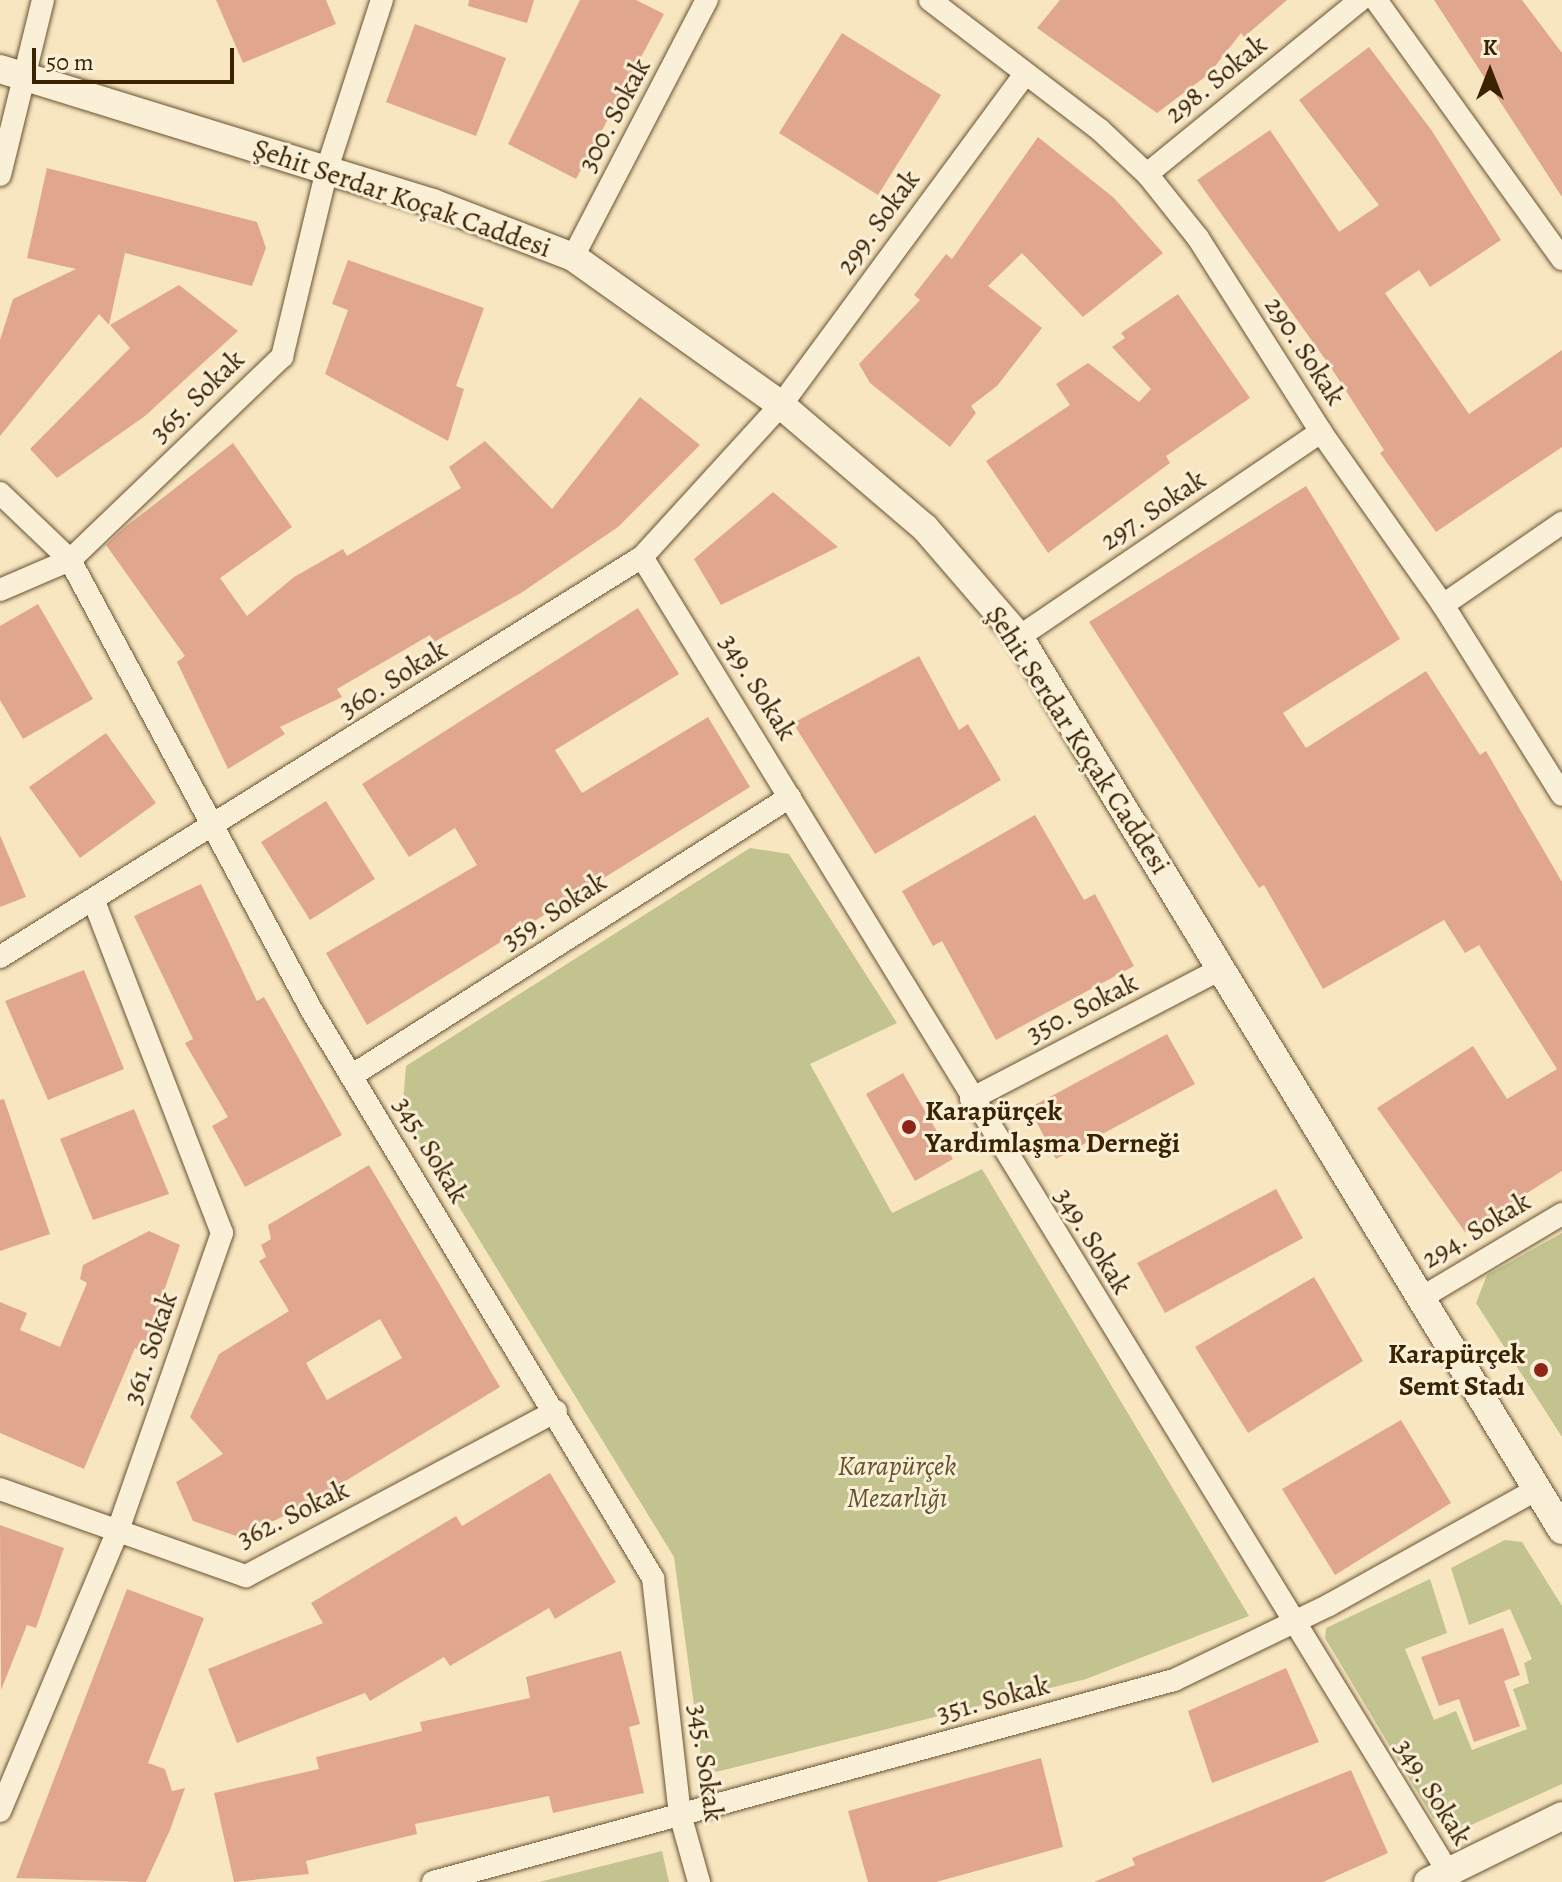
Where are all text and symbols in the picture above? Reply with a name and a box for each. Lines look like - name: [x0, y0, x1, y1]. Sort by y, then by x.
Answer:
- street label: 298. Sokak: [1158, 27, 1274, 131]
- scale bar: [36, 32, 238, 82]
- north arrow: [1450, 32, 1530, 112]
- text: K: [1483, 33, 1497, 63]
- text: 50 m: [46, 46, 94, 78]
- street label: 300. Sokak: [570, 52, 658, 178]
- street label: Şehit Serdar Koçak Caddesi: [248, 131, 556, 265]
- street label: 299. Sokak: [829, 163, 927, 281]
- street label: 290. Sokak: [1257, 290, 1353, 412]
- street label: 365. Sokak: [142, 342, 252, 450]
- street label: 297. Sokak: [1094, 462, 1212, 558]
- street label: Şehit Serdar Koçak Caddesi: [979, 600, 1177, 880]
- street label: 349. Sokak: [712, 627, 804, 747]
- street label: 360. Sokak: [332, 632, 454, 726]
- street label: 359. Sokak: [495, 864, 613, 958]
- street label: 350. Sokak: [1020, 966, 1144, 1050]
- street label: 345. Sokak: [386, 1090, 476, 1210]
- place label: Karapürçek Yardımlaşma Derneği: [925, 1094, 1180, 1160]
- marker: Karapürçek Yardımlaşma Derneği: [900, 1118, 918, 1136]
- street label: 349. Sokak: [1047, 1181, 1139, 1301]
- street label: 294. Sokak: [1415, 1184, 1537, 1276]
- street label: 361. Sokak: [115, 1287, 185, 1409]
- place label: Karapürçek Semt Stadı: [1388, 1337, 1525, 1403]
- marker: Karapürçek Semt Stadı: [1532, 1361, 1550, 1379]
- park label: Karapürçek Mezarlığı: [837, 1449, 957, 1515]
- street label: 362. Sokak: [231, 1472, 355, 1556]
- street label: 351. Sokak: [933, 1668, 1053, 1730]
- street label: 345. Sokak: [681, 1702, 731, 1824]
- street label: 349. Sokak: [1387, 1732, 1479, 1852]

